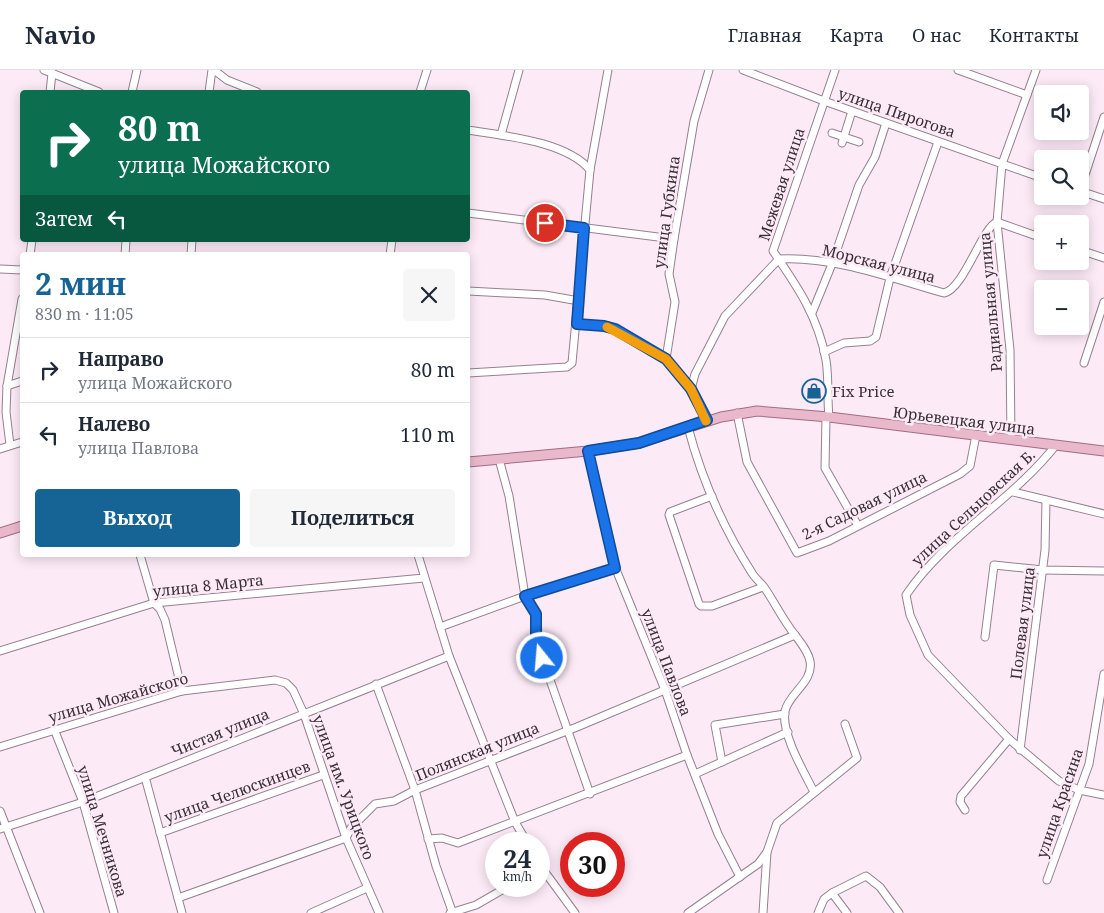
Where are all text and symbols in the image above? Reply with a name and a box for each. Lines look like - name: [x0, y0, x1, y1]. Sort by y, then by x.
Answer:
- text: Navio: [25, 18, 96, 51]
- text: Главная: [728, 23, 802, 47]
- text: Карта: [830, 23, 884, 47]
- text: О нас: [912, 23, 961, 47]
- text: Контакты: [989, 23, 1079, 47]
- street label: улица Пирогова: [836, 83, 958, 141]
- map controls: [1034, 85, 1089, 335]
- button: sound: [1034, 85, 1089, 140]
- text: 80 m: [118, 104, 201, 151]
- icon: right: [35, 110, 100, 175]
- street label: Межевая улица: [753, 125, 809, 243]
- text: улица Можайского: [118, 149, 330, 179]
- button: search: [1034, 150, 1089, 205]
- street label: улица Губкина: [648, 154, 684, 270]
- pin: [524, 202, 566, 244]
- icon: left: [103, 205, 131, 233]
- text: Затем: [35, 206, 93, 232]
- icon: arrive: [531, 209, 559, 237]
- button: +: [1034, 215, 1089, 270]
- street label: Радиальная улица: [974, 231, 1006, 373]
- street label: Морская улица: [820, 239, 938, 287]
- text: 2 мин: [35, 263, 126, 304]
- button: close: [403, 269, 455, 321]
- button: −: [1034, 280, 1089, 335]
- text: 830 m · 11:05: [35, 303, 134, 325]
- text: Направо: [78, 346, 164, 372]
- icon: right: [35, 356, 63, 384]
- text: 80 m: [411, 357, 455, 383]
- text: улица Можайского: [78, 372, 232, 394]
- shop icon: Fix Price: [801, 378, 827, 404]
- place label: Fix Price: [832, 381, 895, 401]
- street label: Юрьевецкая улица: [892, 401, 1036, 439]
- text: Налево: [78, 411, 150, 437]
- icon: left: [35, 421, 63, 449]
- text: 110 m: [400, 422, 455, 448]
- text: улица Павлова: [78, 437, 199, 459]
- street label: улица Сельцовская Б.: [907, 444, 1039, 570]
- street label: 2-я Садовая улица: [798, 466, 930, 544]
- button: Выход: [35, 489, 240, 547]
- button: Поделиться: [250, 489, 455, 547]
- street label: Полевая улица: [1005, 566, 1039, 680]
- street label: улица 8 Марта: [152, 569, 264, 601]
- street label: улица Павлова: [637, 605, 697, 719]
- position arrow: [515, 631, 567, 683]
- street label: улица Можайского: [46, 667, 190, 727]
- street label: Чистая улица: [168, 703, 272, 761]
- street label: улица им. Урицкого: [308, 712, 380, 862]
- street label: Полянская улица: [412, 717, 542, 785]
- street label: улица Красина: [1031, 745, 1087, 861]
- street label: улица Челюскинцев: [161, 755, 313, 827]
- street label: улица Мечникова: [73, 763, 133, 899]
- speed limit sign: 30: [560, 832, 625, 897]
- text: 24: [503, 841, 532, 875]
- text: km/h: [503, 868, 532, 885]

